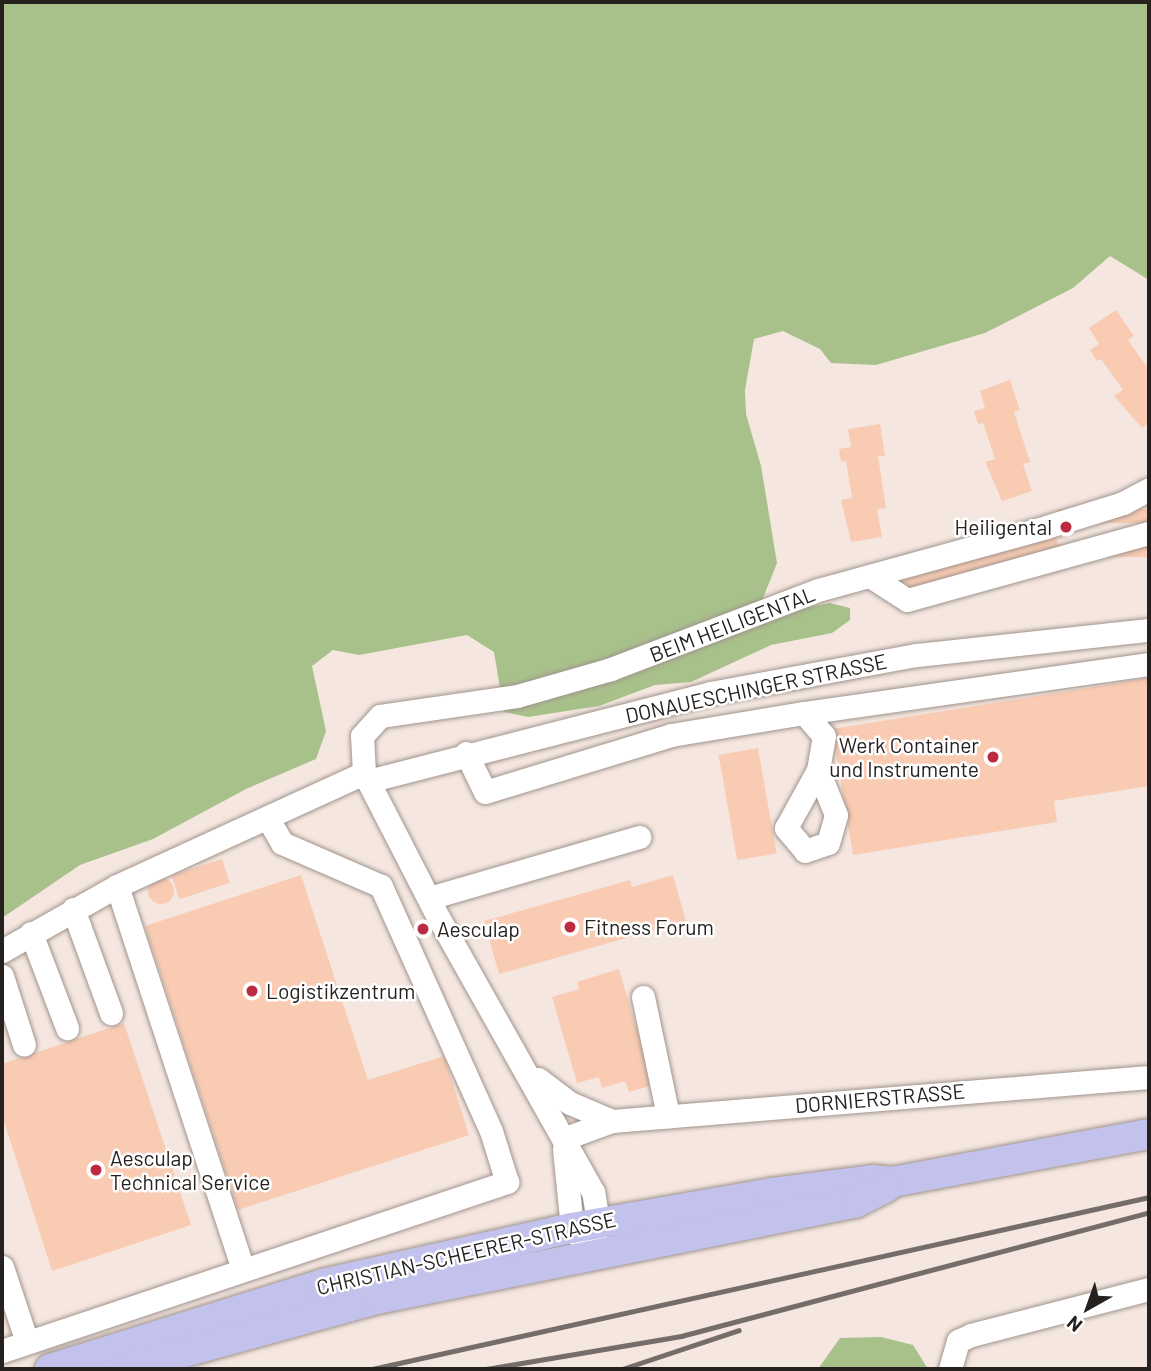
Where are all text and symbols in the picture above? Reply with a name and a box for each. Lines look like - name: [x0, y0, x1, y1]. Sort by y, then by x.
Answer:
- place label: Heiligental: [955, 514, 1052, 540]
- marker: Heiligental: [1058, 519, 1074, 535]
- street label: BEIM HEILIGENTAL: [646, 581, 818, 667]
- street label: DONAUESCHINGER STRASSE: [623, 648, 889, 728]
- place label: Werk Container und Instrumente: [829, 732, 979, 782]
- marker: Werk Container und Instrumente: [985, 749, 1001, 765]
- place label: Fitness Forum: [584, 914, 714, 940]
- place label: Aesculap: [437, 916, 520, 942]
- marker: Fitness Forum: [562, 919, 578, 935]
- marker: Aesculap: [415, 921, 431, 937]
- place label: Logistikzentrum: [266, 978, 415, 1004]
- marker: Logistikzentrum: [244, 983, 260, 999]
- street label: DORNIERSTRASSE: [794, 1078, 966, 1118]
- place label: Aesculap Technical Service: [110, 1145, 270, 1195]
- marker: Aesculap Technical Service: [88, 1162, 104, 1178]
- street label: CHRISTIAN-SCHEERER-STRASSE: [314, 1206, 618, 1300]
- north arrow: [1053, 1273, 1123, 1343]
- text: N: [1062, 1312, 1086, 1337]

